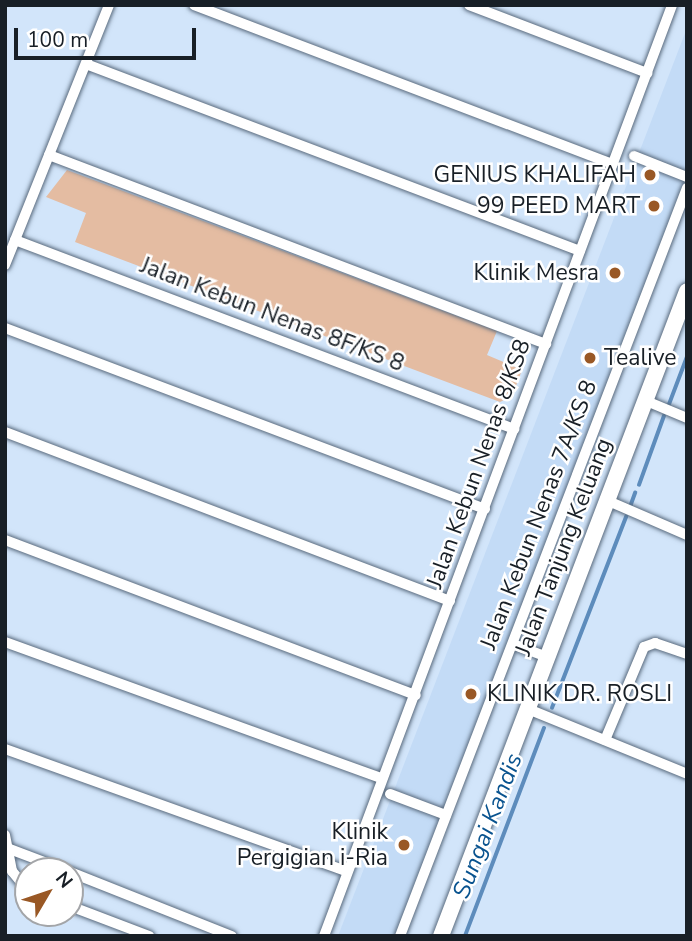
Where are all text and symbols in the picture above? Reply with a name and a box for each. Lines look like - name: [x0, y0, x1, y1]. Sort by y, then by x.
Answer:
- scale bar: [18, 14, 200, 58]
- text: 100 m: [27, 26, 88, 54]
- place label: GENIUS KHALIFAH: [434, 161, 636, 189]
- marker: GENIUS KHALIFAH: [642, 167, 658, 183]
- place label: 99 PEED MART: [477, 192, 640, 220]
- marker: 99 PEED MART: [646, 198, 662, 214]
- street label: Jalan Kebun Nenas 8F/KS 8: [136, 252, 408, 378]
- place label: Klinik Mesra: [473, 259, 599, 287]
- marker: Klinik Mesra: [605, 263, 625, 283]
- street label: Jalan Kebun Nenas 8/KS8: [421, 336, 537, 592]
- place label: Tealive: [604, 344, 677, 372]
- marker: Tealive: [582, 350, 598, 366]
- street label: Jalan Kebun Nenas 7A/KS 8: [475, 376, 603, 654]
- street label: Jalan Tanjung Keluang: [510, 434, 618, 660]
- place label: KLINIK DR. ROSLI: [487, 680, 672, 708]
- marker: KLINIK DR. ROSLI: [461, 684, 481, 704]
- water label: Sungai Kandis: [447, 749, 529, 903]
- place label: Klinik Pergigian i-Ria: [237, 818, 388, 872]
- marker: Klinik Pergigian i-Ria: [394, 835, 414, 855]
- north arrow: [14, 857, 84, 927]
- text: N: [49, 866, 78, 894]

